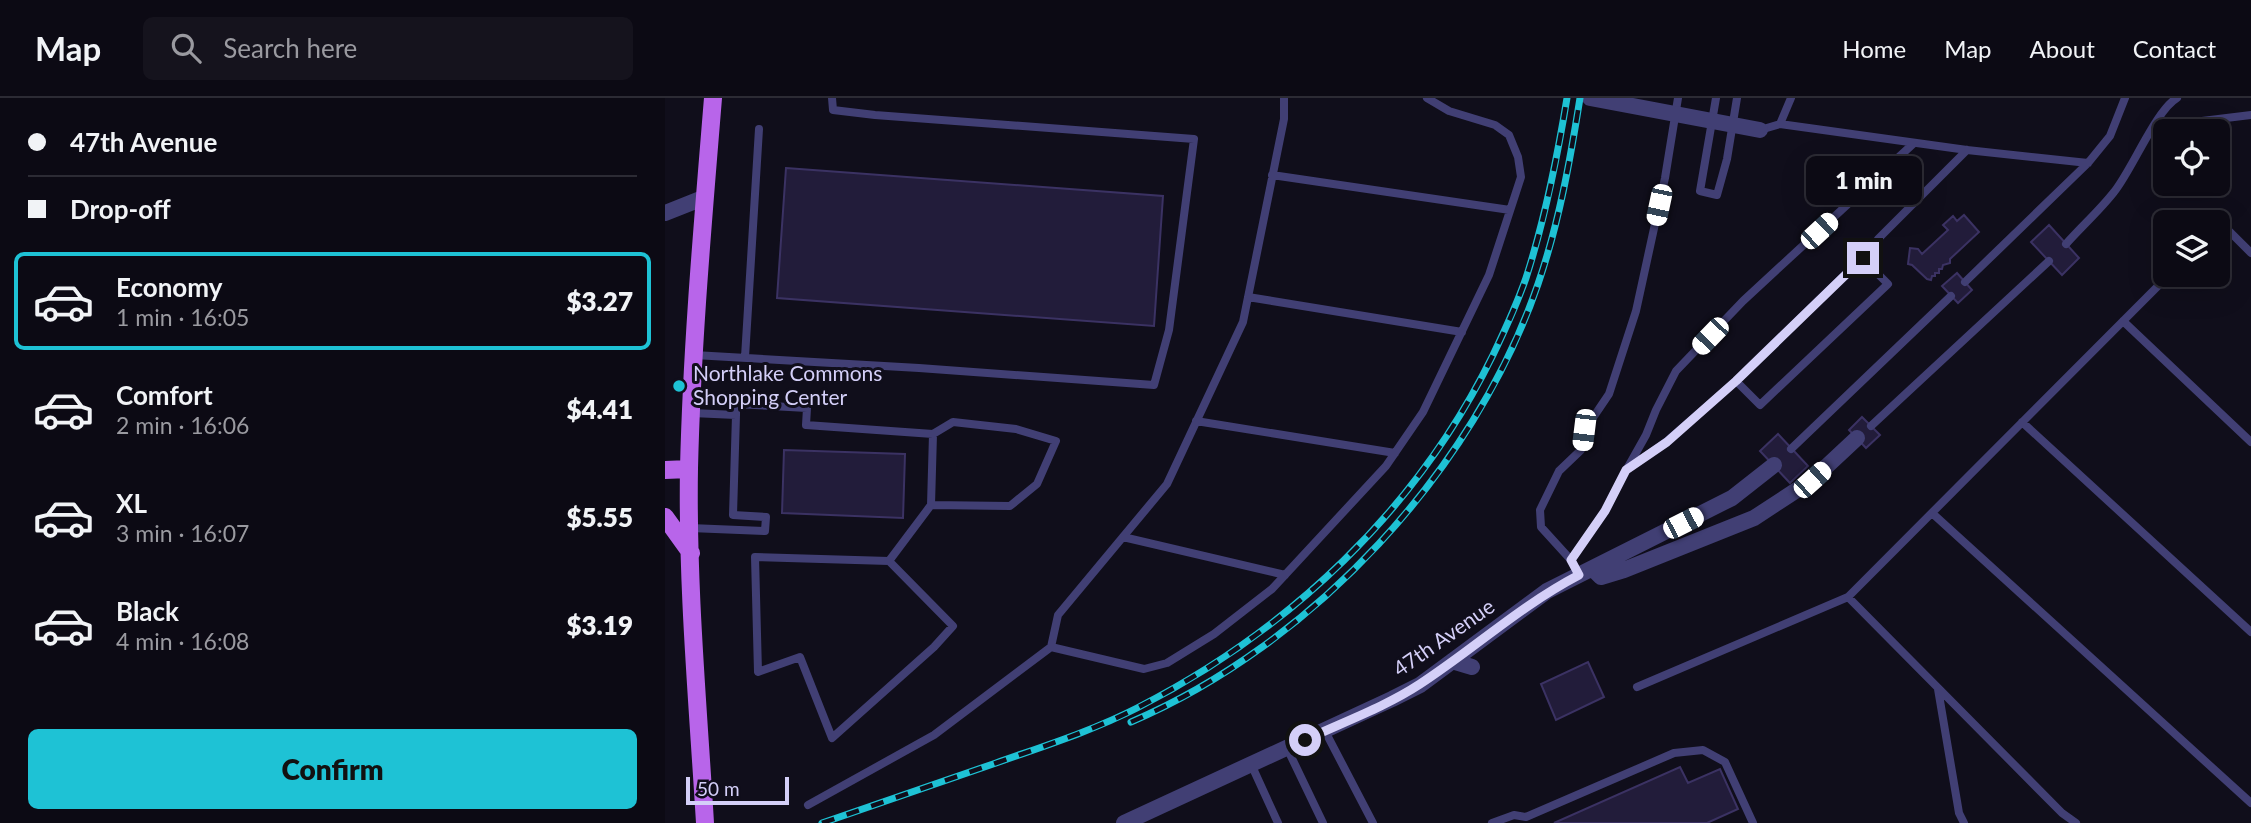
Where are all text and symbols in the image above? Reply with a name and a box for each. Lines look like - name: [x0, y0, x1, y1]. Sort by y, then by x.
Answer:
- search box: [143, 17, 633, 80]
- text: Map: [35, 28, 101, 68]
- icon: search: [167, 29, 205, 67]
- text: Search here: [223, 32, 357, 64]
- text: Home: [1842, 34, 1906, 63]
- text: Map: [1944, 34, 1992, 63]
- text: About: [2030, 34, 2095, 63]
- text: Contact: [2133, 34, 2216, 63]
- map controls: [2153, 119, 2230, 287]
- button: locate: [2153, 119, 2230, 196]
- text: 47th Avenue: [70, 126, 217, 158]
- callout: 1 min: [1805, 156, 1921, 206]
- text: 1 min: [1835, 166, 1893, 194]
- car: [1645, 182, 1674, 228]
- text: Drop-off: [70, 193, 171, 225]
- car: [1797, 209, 1842, 253]
- button: layers: [2153, 210, 2230, 287]
- route end: [1847, 242, 1879, 274]
- icon: car: [32, 270, 95, 333]
- text: Economy: [116, 271, 222, 303]
- text: $3.27: [566, 285, 633, 317]
- text: 1 min · 16:05: [116, 303, 249, 331]
- car: [1688, 314, 1733, 358]
- place label: Northlake Commons Shopping Center: [693, 360, 882, 409]
- icon: car: [32, 378, 95, 441]
- marker: Northlake Commons Shopping Center: [671, 378, 687, 394]
- text: Comfort: [116, 379, 213, 411]
- text: $4.41: [566, 393, 633, 425]
- car: [1572, 408, 1597, 452]
- text: 2 min · 16:06: [116, 411, 249, 439]
- car: [1790, 458, 1835, 502]
- icon: car: [32, 486, 95, 549]
- text: XL: [116, 487, 147, 519]
- text: $5.55: [566, 501, 633, 533]
- car: [1660, 504, 1707, 542]
- text: 3 min · 16:07: [116, 519, 249, 547]
- street label: 47th Avenue: [1388, 593, 1499, 681]
- icon: car: [32, 594, 95, 657]
- text: Black: [116, 595, 179, 627]
- text: $3.19: [566, 609, 633, 641]
- text: 4 min · 16:08: [116, 627, 249, 655]
- route start: [1289, 724, 1321, 756]
- button: Confirm: [28, 729, 637, 809]
- scale bar: [686, 774, 789, 806]
- text: 50 m: [697, 777, 740, 800]

